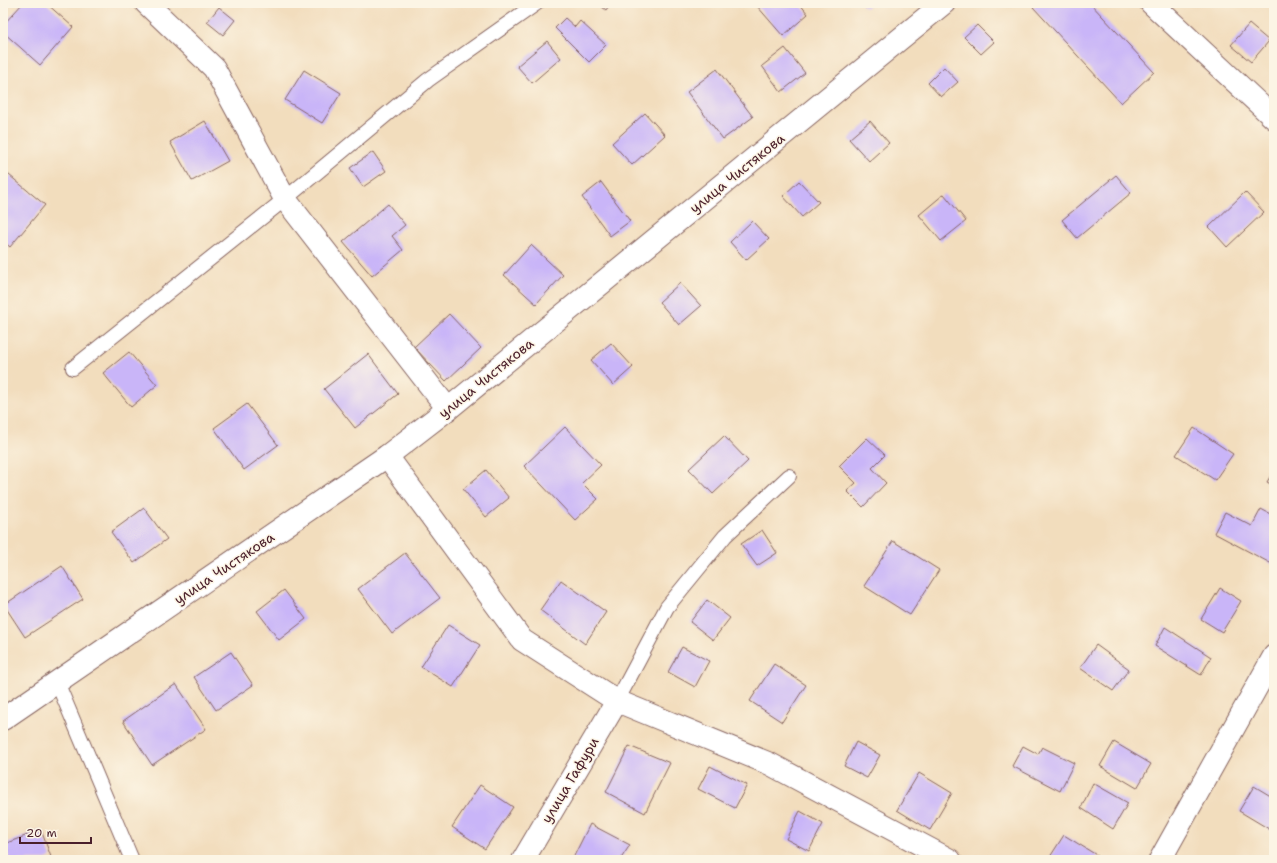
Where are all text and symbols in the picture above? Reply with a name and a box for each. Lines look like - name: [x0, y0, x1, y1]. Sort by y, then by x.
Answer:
- street label: улица Чистякова: [686, 129, 788, 217]
- street label: улица Чистякова: [435, 334, 537, 422]
- street label: улица Чистякова: [170, 528, 278, 608]
- street label: улица Гафури: [537, 734, 603, 826]
- scale bar: [20, 819, 91, 845]
- text: 20 m: [26, 825, 57, 841]

